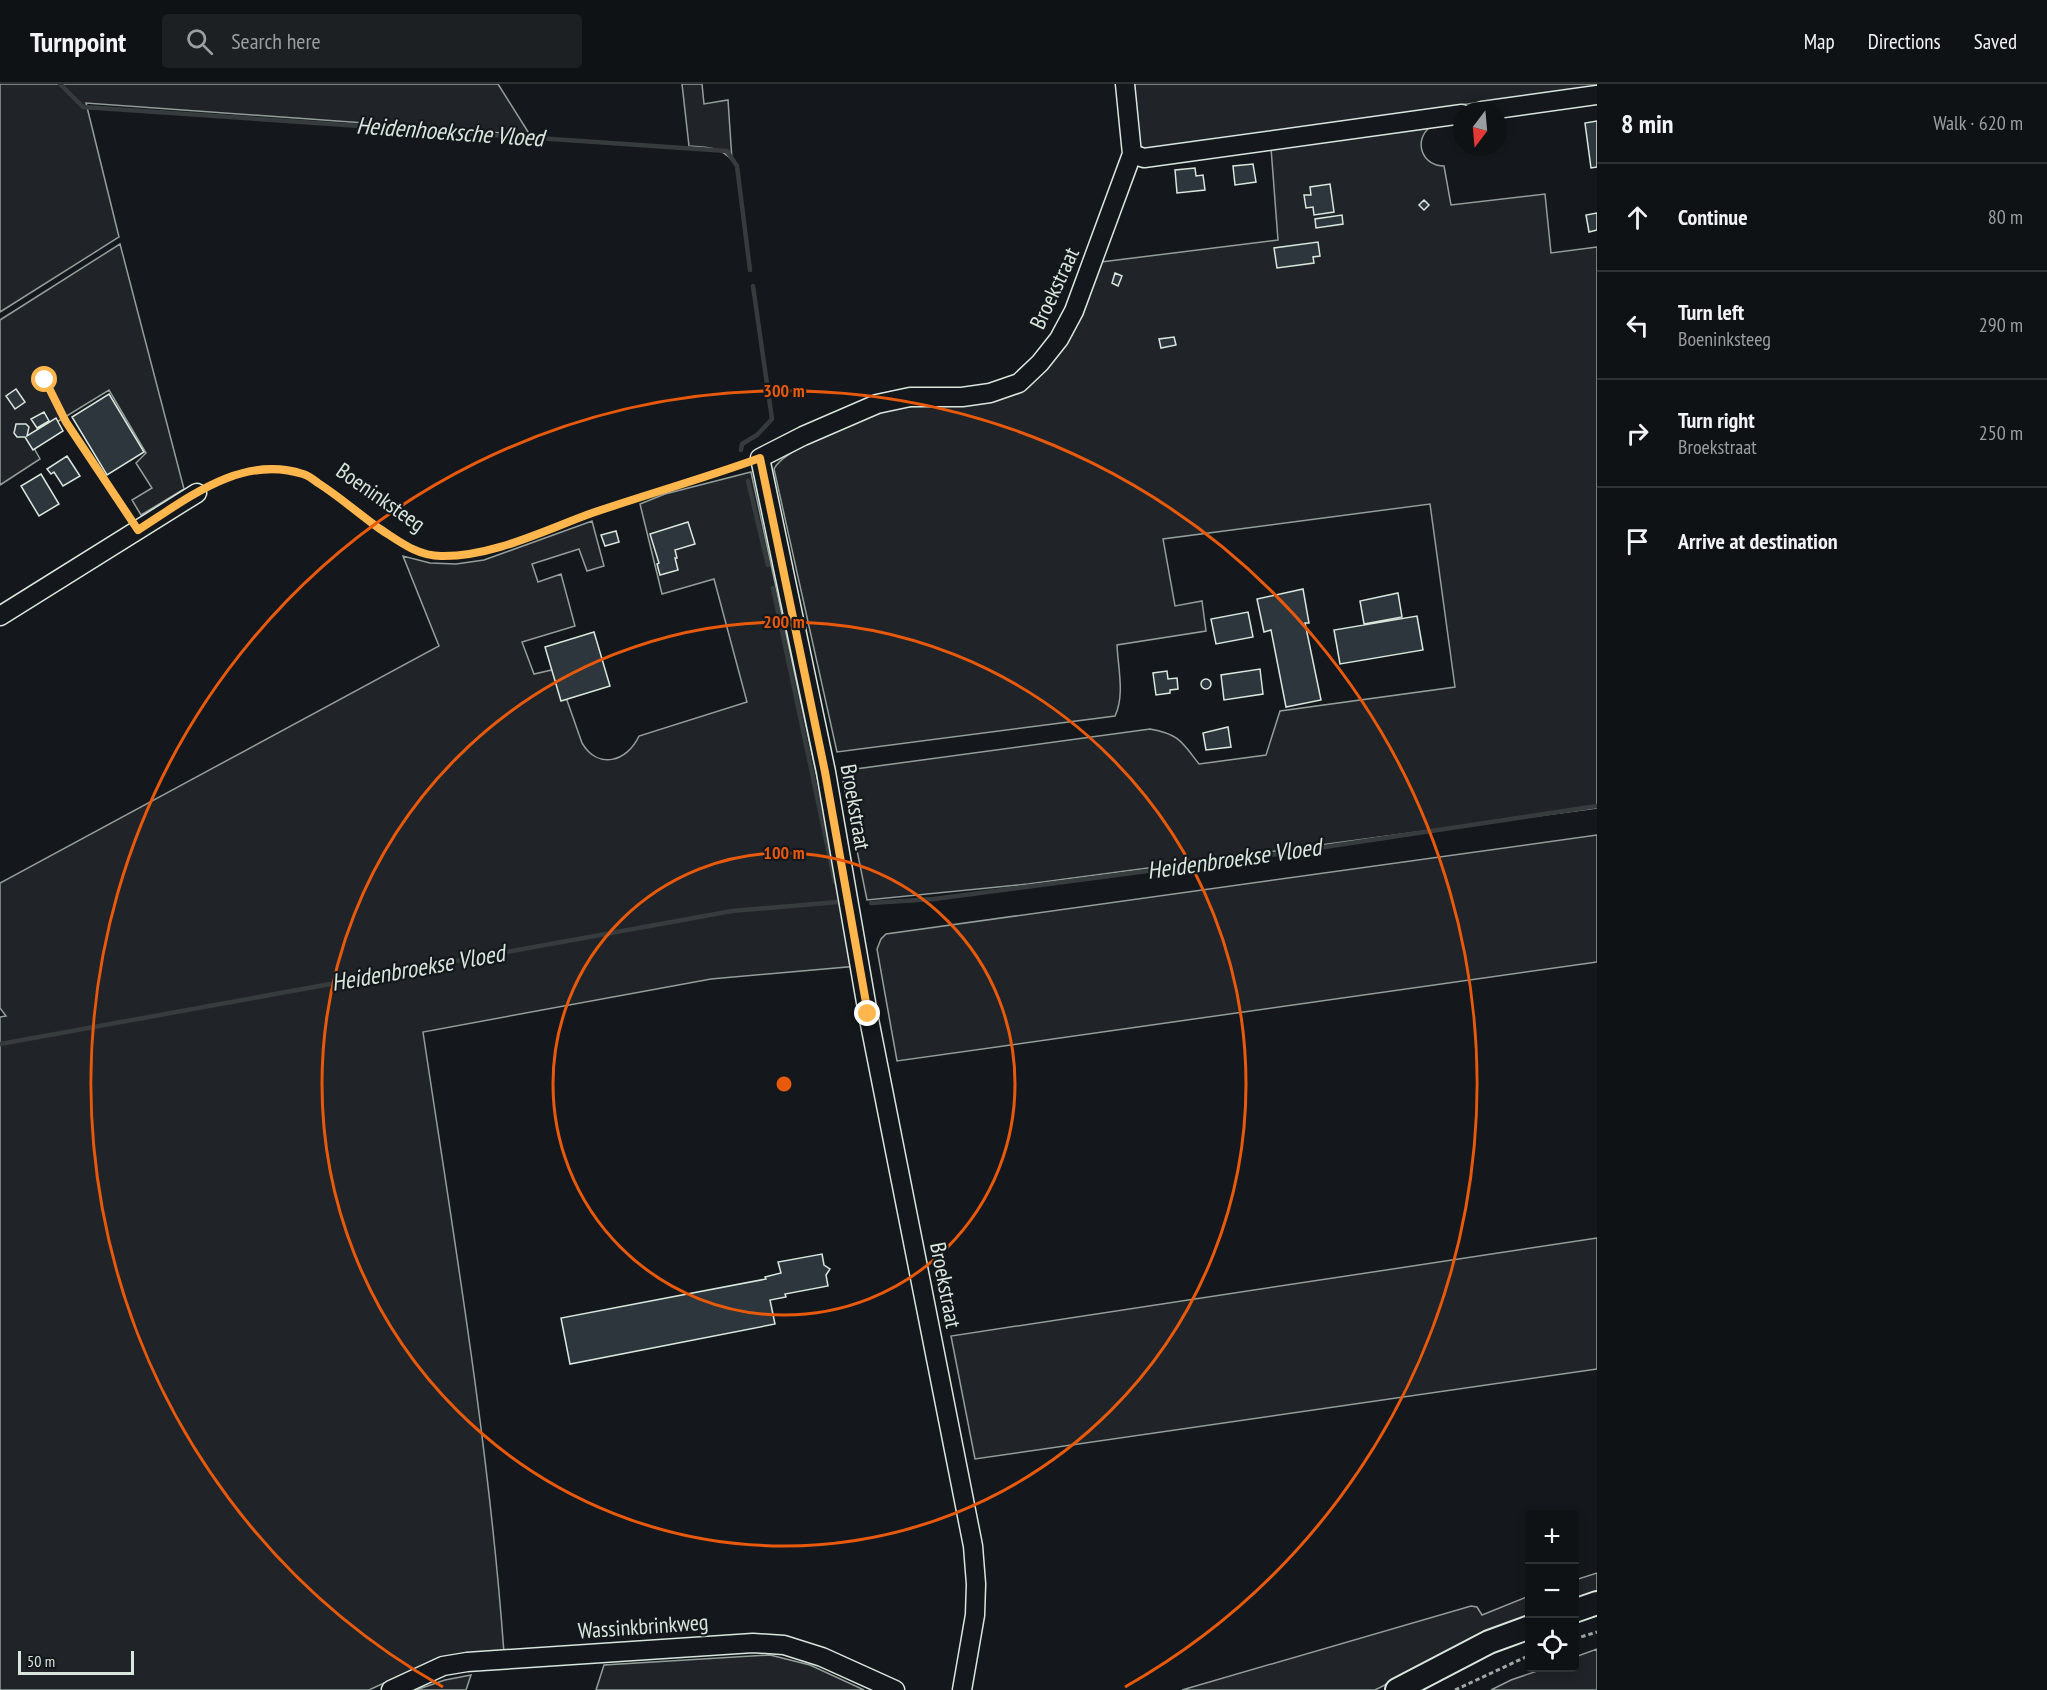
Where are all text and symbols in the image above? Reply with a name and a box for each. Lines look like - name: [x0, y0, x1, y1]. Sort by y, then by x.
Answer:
- search box: [162, 14, 582, 68]
- text: Turnpoint: [30, 23, 126, 60]
- icon: search: [183, 25, 216, 58]
- text: Search here: [231, 27, 321, 55]
- text: Map: [1804, 28, 1835, 55]
- text: Directions: [1868, 28, 1941, 55]
- text: Saved: [1974, 28, 2017, 55]
- north arrow: [1453, 102, 1507, 156]
- text: 8 min: [1621, 107, 1674, 140]
- water label: Heidenhoeksche Vloed: [355, 109, 548, 154]
- text: Walk · 620 m: [1933, 110, 2023, 136]
- icon: ahead: [1621, 201, 1654, 234]
- text: Continue: [1678, 203, 1748, 231]
- text: 80 m: [1988, 204, 2023, 230]
- street label: Broekstraat: [1023, 243, 1085, 333]
- text: Turn left: [1678, 298, 1744, 326]
- icon: left: [1621, 309, 1654, 342]
- text: 290 m: [1979, 312, 2023, 338]
- text: Boeninksteeg: [1678, 326, 1771, 352]
- route start: [31, 366, 57, 392]
- text: 300 m: [763, 379, 805, 402]
- text: Turn right: [1678, 406, 1755, 434]
- icon: right: [1621, 417, 1654, 450]
- text: 250 m: [1979, 420, 2023, 446]
- text: Broekstraat: [1678, 434, 1757, 460]
- street label: Boeninksteeg: [331, 456, 431, 538]
- icon: arrive: [1621, 525, 1654, 558]
- text: Arrive at destination: [1678, 527, 1838, 555]
- text: 200 m: [763, 610, 805, 633]
- street label: Broekstraat: [835, 762, 877, 852]
- water label: Heidenbroekse Vloed: [1145, 830, 1326, 886]
- text: 100 m: [763, 841, 805, 864]
- water label: Heidenbroekse Vloed: [329, 936, 510, 998]
- route end: [854, 1000, 880, 1026]
- centre of rings: [774, 1074, 794, 1094]
- street label: Broekstraat: [924, 1240, 968, 1330]
- map controls: [1525, 1510, 1579, 1672]
- button: +: [1525, 1510, 1579, 1564]
- button: −: [1525, 1564, 1579, 1618]
- street label: Wassinkbrinkweg: [577, 1607, 709, 1645]
- button: locate: [1525, 1618, 1579, 1672]
- scale bar: [18, 1648, 134, 1676]
- text: 50 m: [27, 1651, 55, 1671]

